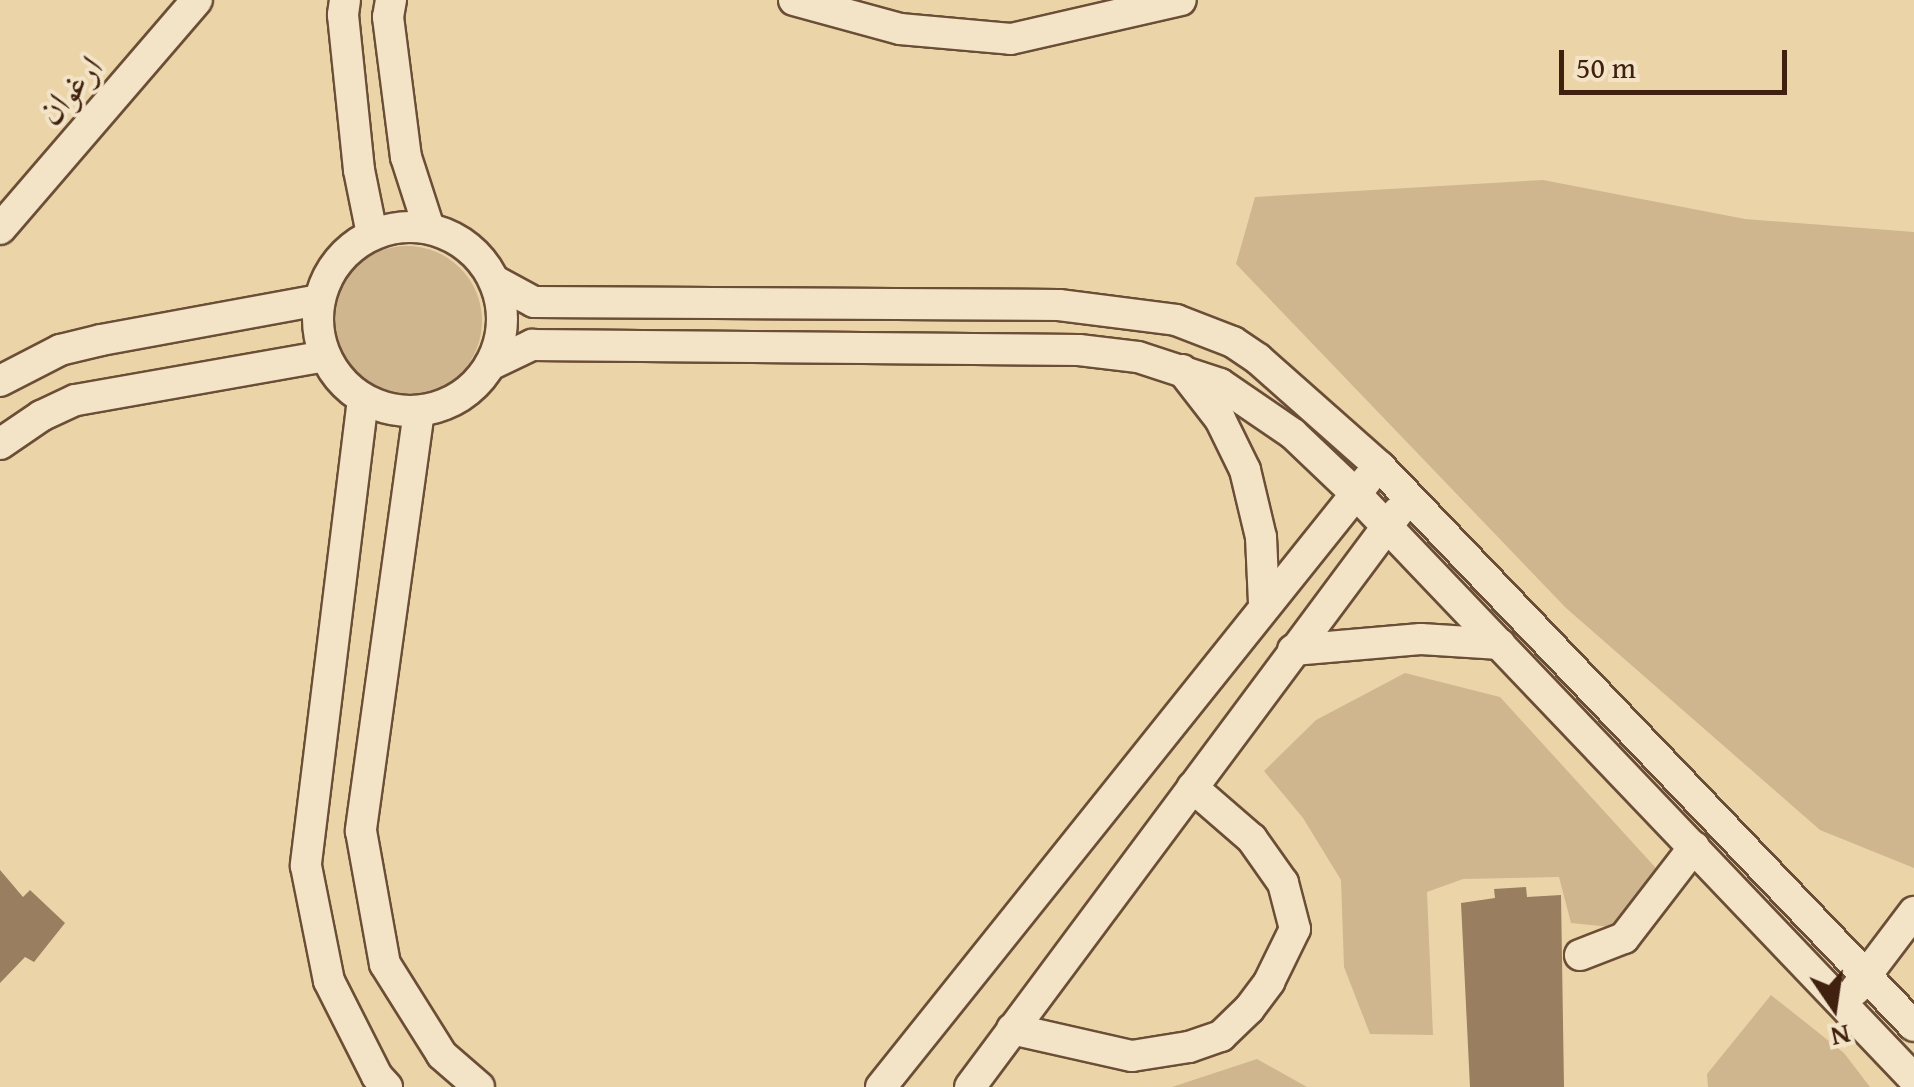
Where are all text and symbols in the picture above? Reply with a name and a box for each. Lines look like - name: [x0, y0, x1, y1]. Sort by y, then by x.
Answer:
- scale bar: [1564, 30, 1792, 92]
- text: 50 m: [1576, 45, 1636, 89]
- street label: ارغوان: [29, 47, 111, 133]
- north arrow: [1784, 957, 1884, 1057]
- text: N: [1827, 1015, 1855, 1059]

